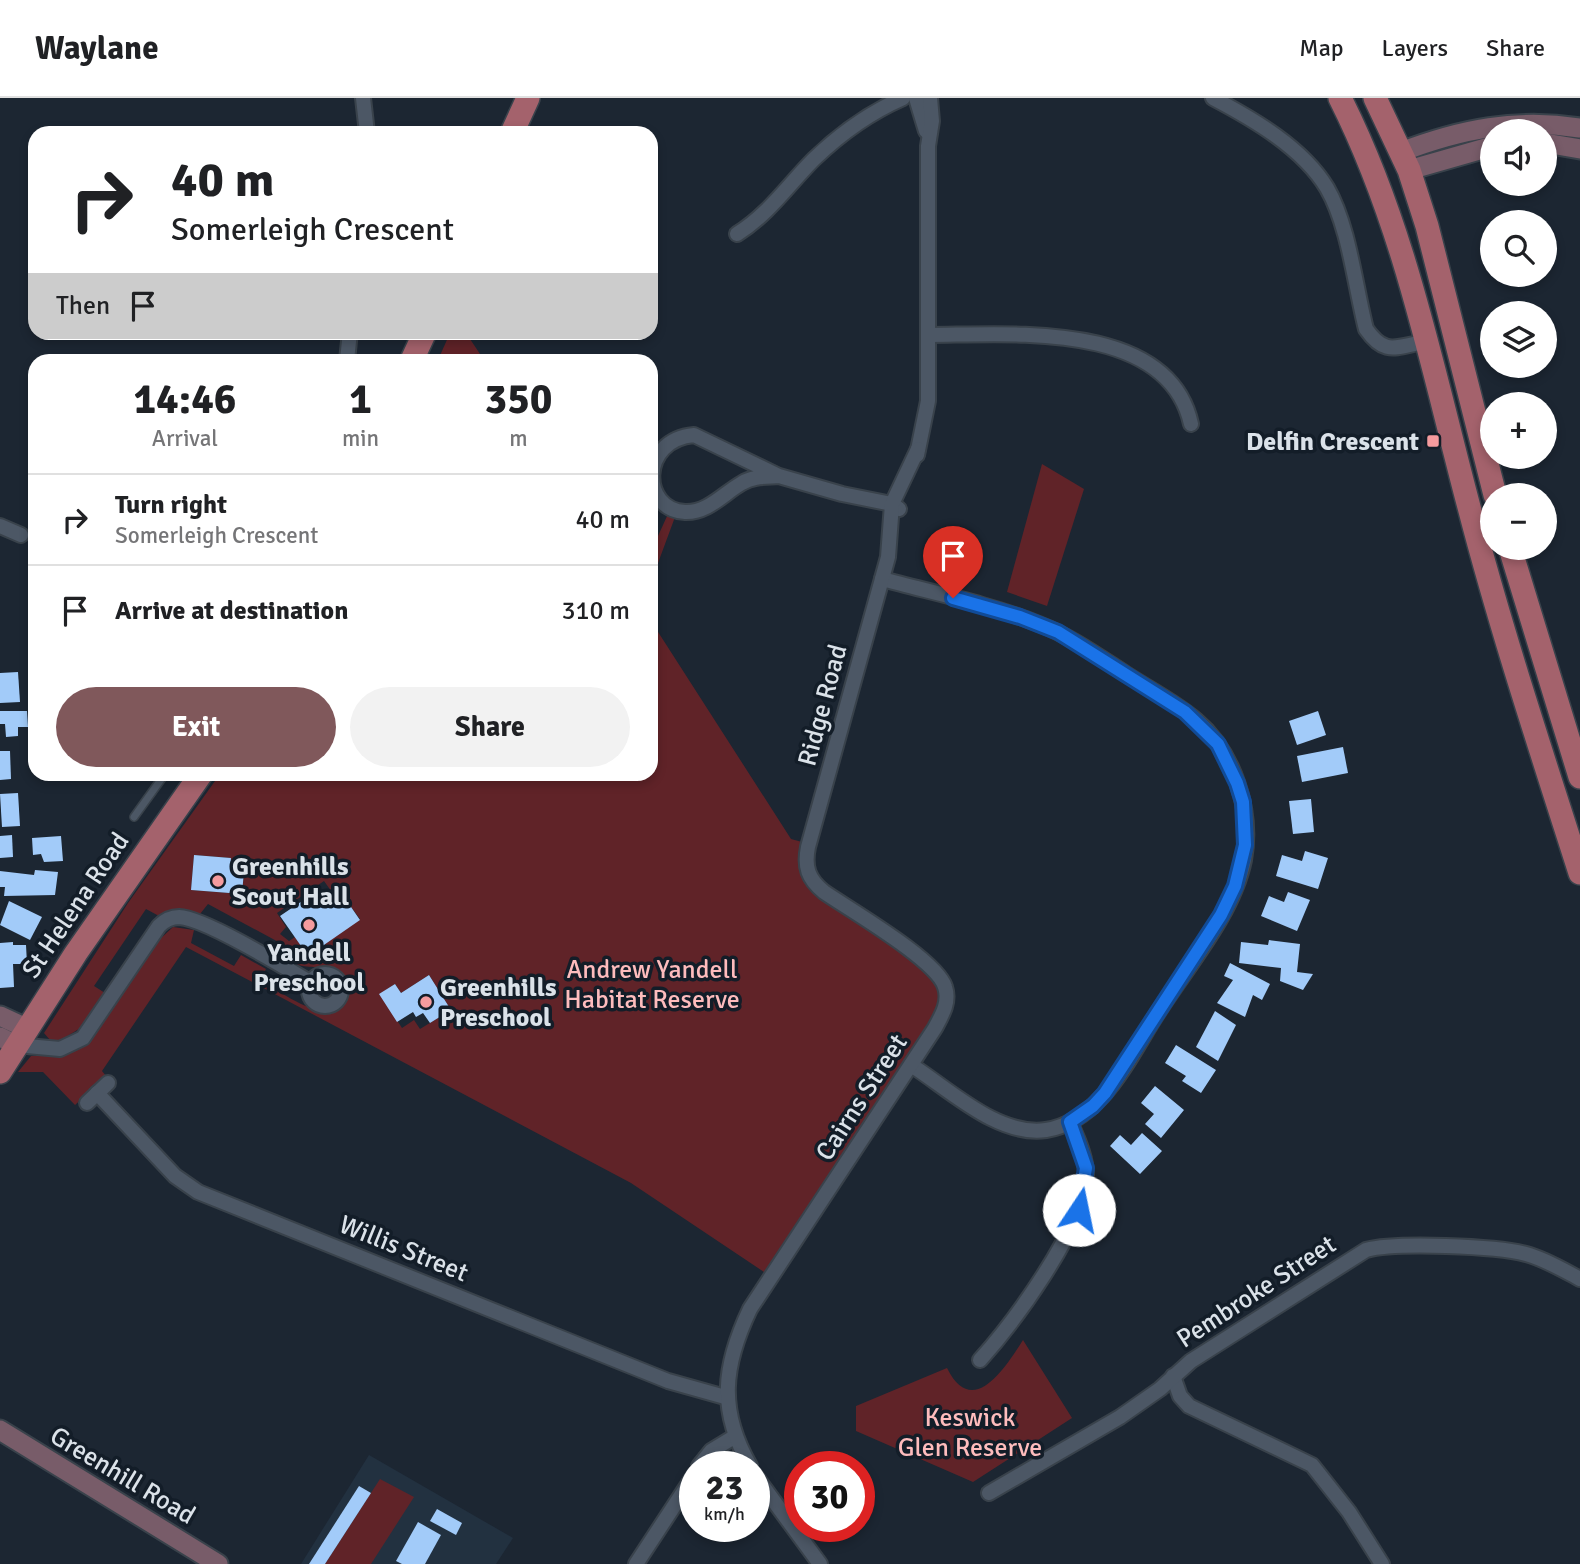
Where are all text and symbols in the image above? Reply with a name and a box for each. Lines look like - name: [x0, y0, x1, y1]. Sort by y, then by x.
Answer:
- text: Waylane: [35, 28, 159, 69]
- text: Map: [1299, 33, 1344, 63]
- text: Layers: [1382, 33, 1448, 63]
- text: Share: [1486, 33, 1545, 63]
- map controls: [1480, 119, 1557, 560]
- button: sound: [1480, 119, 1557, 196]
- text: 40 m: [171, 150, 274, 210]
- icon: right: [56, 154, 147, 245]
- text: Somerleigh Crescent: [171, 210, 454, 249]
- button: search: [1480, 210, 1557, 287]
- icon: arrive: [124, 287, 162, 325]
- text: Then: [56, 290, 110, 322]
- button: layers: [1480, 301, 1557, 378]
- text: 14:46: [133, 374, 237, 425]
- text: 1: [349, 374, 372, 425]
- text: 350: [484, 374, 553, 425]
- button: +: [1480, 392, 1557, 469]
- text: Arrival: [152, 424, 218, 453]
- text: min: [342, 424, 379, 453]
- text: m: [509, 424, 528, 453]
- place label: Delfin Crescent: [1246, 426, 1419, 458]
- marker: Delfin Crescent: [1425, 433, 1441, 449]
- button: −: [1480, 483, 1557, 560]
- text: Turn right: [115, 489, 227, 521]
- icon: right: [56, 501, 94, 539]
- text: 40 m: [575, 504, 630, 536]
- text: Somerleigh Crescent: [115, 521, 318, 550]
- pin: [923, 526, 983, 598]
- icon: arrive: [934, 537, 972, 575]
- icon: arrive: [56, 592, 94, 630]
- text: Arrive at destination: [115, 595, 348, 627]
- text: 310 m: [561, 595, 630, 627]
- street label: Ridge Road: [791, 641, 855, 770]
- button: Exit: [56, 687, 336, 767]
- button: Share: [350, 687, 630, 767]
- street label: St Helena Road: [15, 827, 136, 985]
- place label: Greenhills Scout Hall: [232, 851, 349, 913]
- marker: Greenhills Scout Hall: [210, 873, 226, 889]
- marker: Yandell Preschool: [301, 917, 317, 933]
- place label: Yandell Preschool: [253, 937, 365, 999]
- park label: Andrew Yandell Habitat Reserve: [564, 954, 740, 1016]
- place label: Greenhills Preschool: [440, 972, 556, 1034]
- marker: Greenhills Preschool: [418, 994, 434, 1010]
- street label: Cairns Street: [809, 1028, 915, 1167]
- position arrow: [1042, 1173, 1116, 1247]
- street label: Willis Street: [335, 1209, 473, 1289]
- street label: Pembroke Street: [1171, 1229, 1342, 1355]
- park label: Keswick Glen Reserve: [898, 1402, 1042, 1464]
- street label: Greenhill Road: [44, 1420, 201, 1532]
- speed limit sign: 30: [784, 1451, 875, 1542]
- text: 23: [706, 1466, 743, 1509]
- text: km/h: [704, 1503, 745, 1525]

